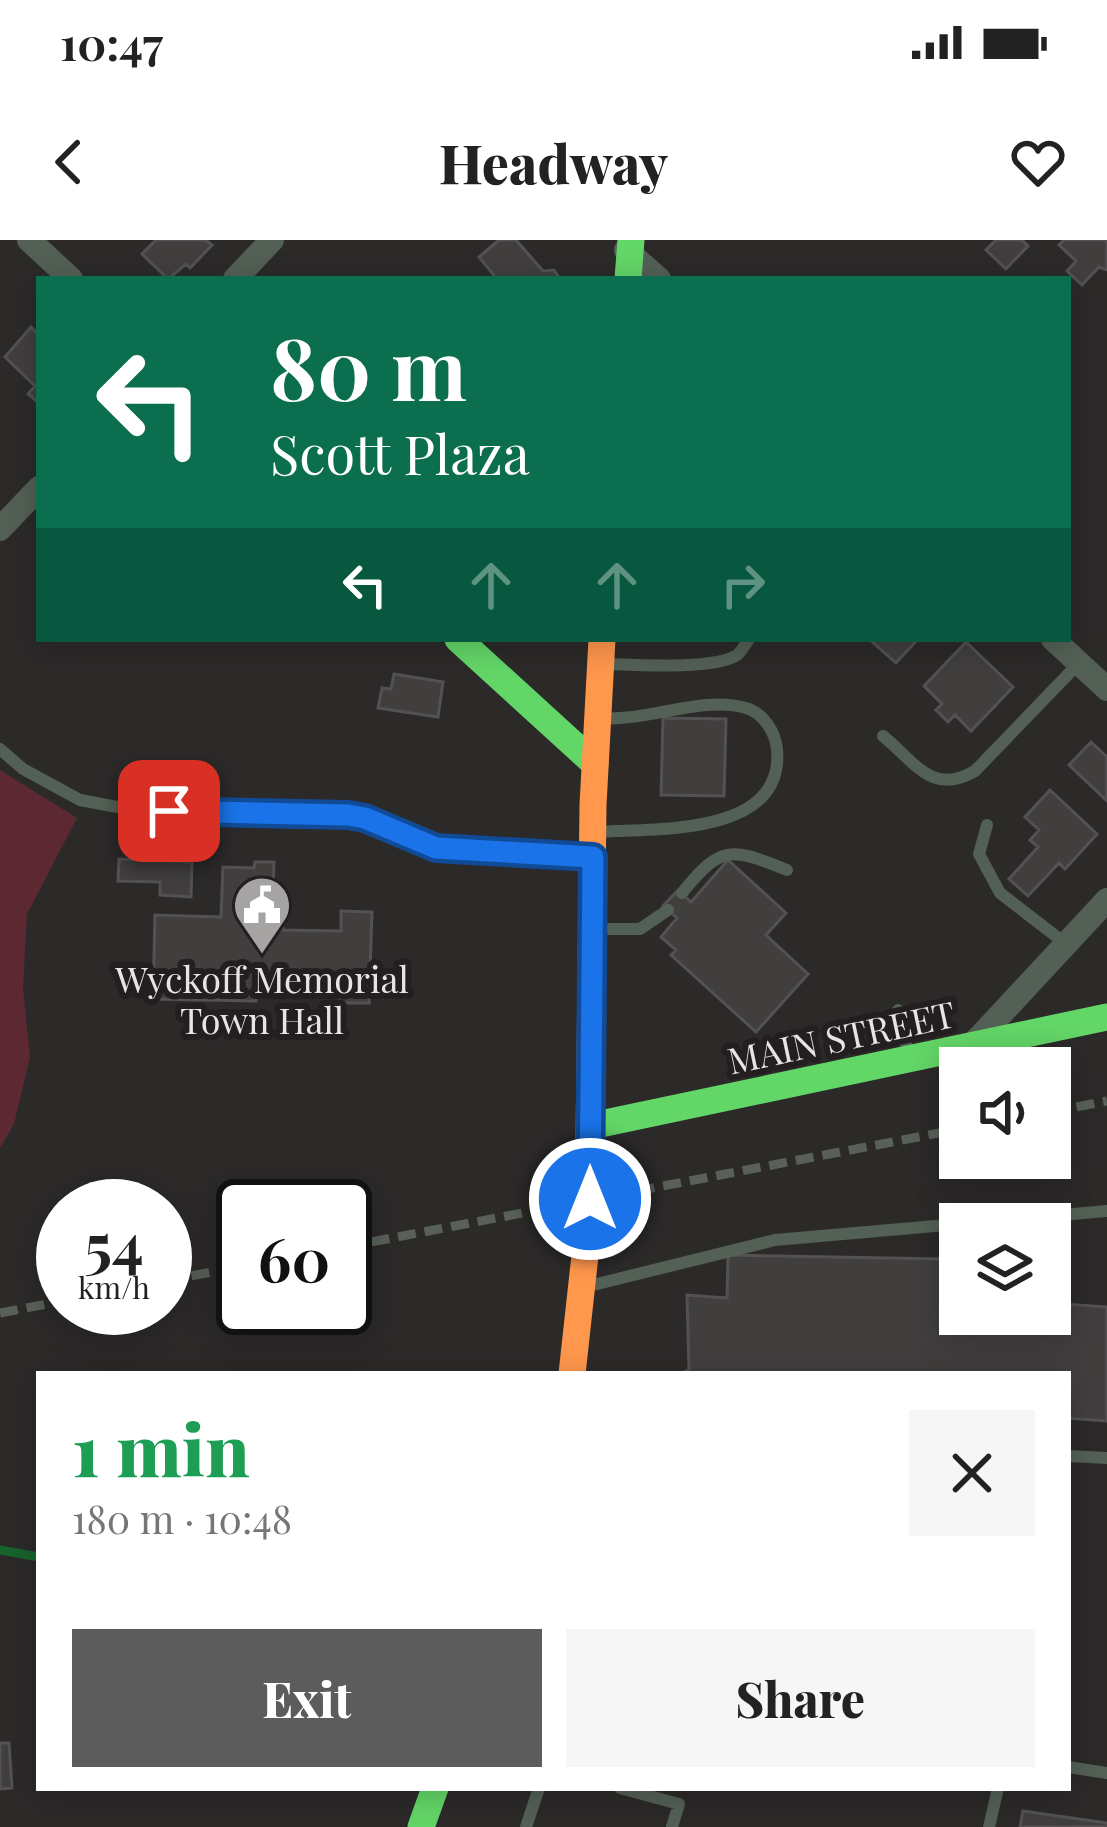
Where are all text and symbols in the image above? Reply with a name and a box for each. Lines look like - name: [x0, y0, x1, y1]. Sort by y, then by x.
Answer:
- text: 10:47: [60, 12, 163, 72]
- text: Headway: [439, 126, 668, 198]
- icon: back: [36, 129, 102, 195]
- icon: heart: [1005, 129, 1071, 195]
- text: 80 m: [270, 310, 467, 422]
- icon: left: [72, 324, 228, 480]
- text: Scott Plaza: [270, 417, 530, 489]
- icon: left: [332, 552, 398, 618]
- icon: ahead: [458, 552, 524, 618]
- icon: ahead: [584, 552, 650, 618]
- icon: right: [710, 552, 776, 618]
- pin: [118, 760, 220, 862]
- icon: arrive: [136, 778, 202, 844]
- public building icon: Wyckoff Memorial Town Hall: [231, 874, 293, 956]
- place label: Wyckoff Memorial Town Hall: [114, 954, 409, 1043]
- street label: MAIN STREET: [723, 988, 959, 1084]
- map controls: [939, 1047, 1071, 1335]
- button: sound: [939, 1047, 1071, 1179]
- position arrow: [527, 1136, 653, 1262]
- speed limit sign: 60: [216, 1179, 372, 1335]
- text: 54: [84, 1202, 144, 1282]
- button: layers: [939, 1203, 1071, 1335]
- text: km/h: [78, 1267, 150, 1307]
- text: 1 min: [72, 1399, 250, 1495]
- button: close: [909, 1410, 1035, 1536]
- text: 180 m · 10:48: [72, 1492, 292, 1544]
- button: Exit: [72, 1629, 542, 1767]
- button: Share: [566, 1629, 1035, 1767]

